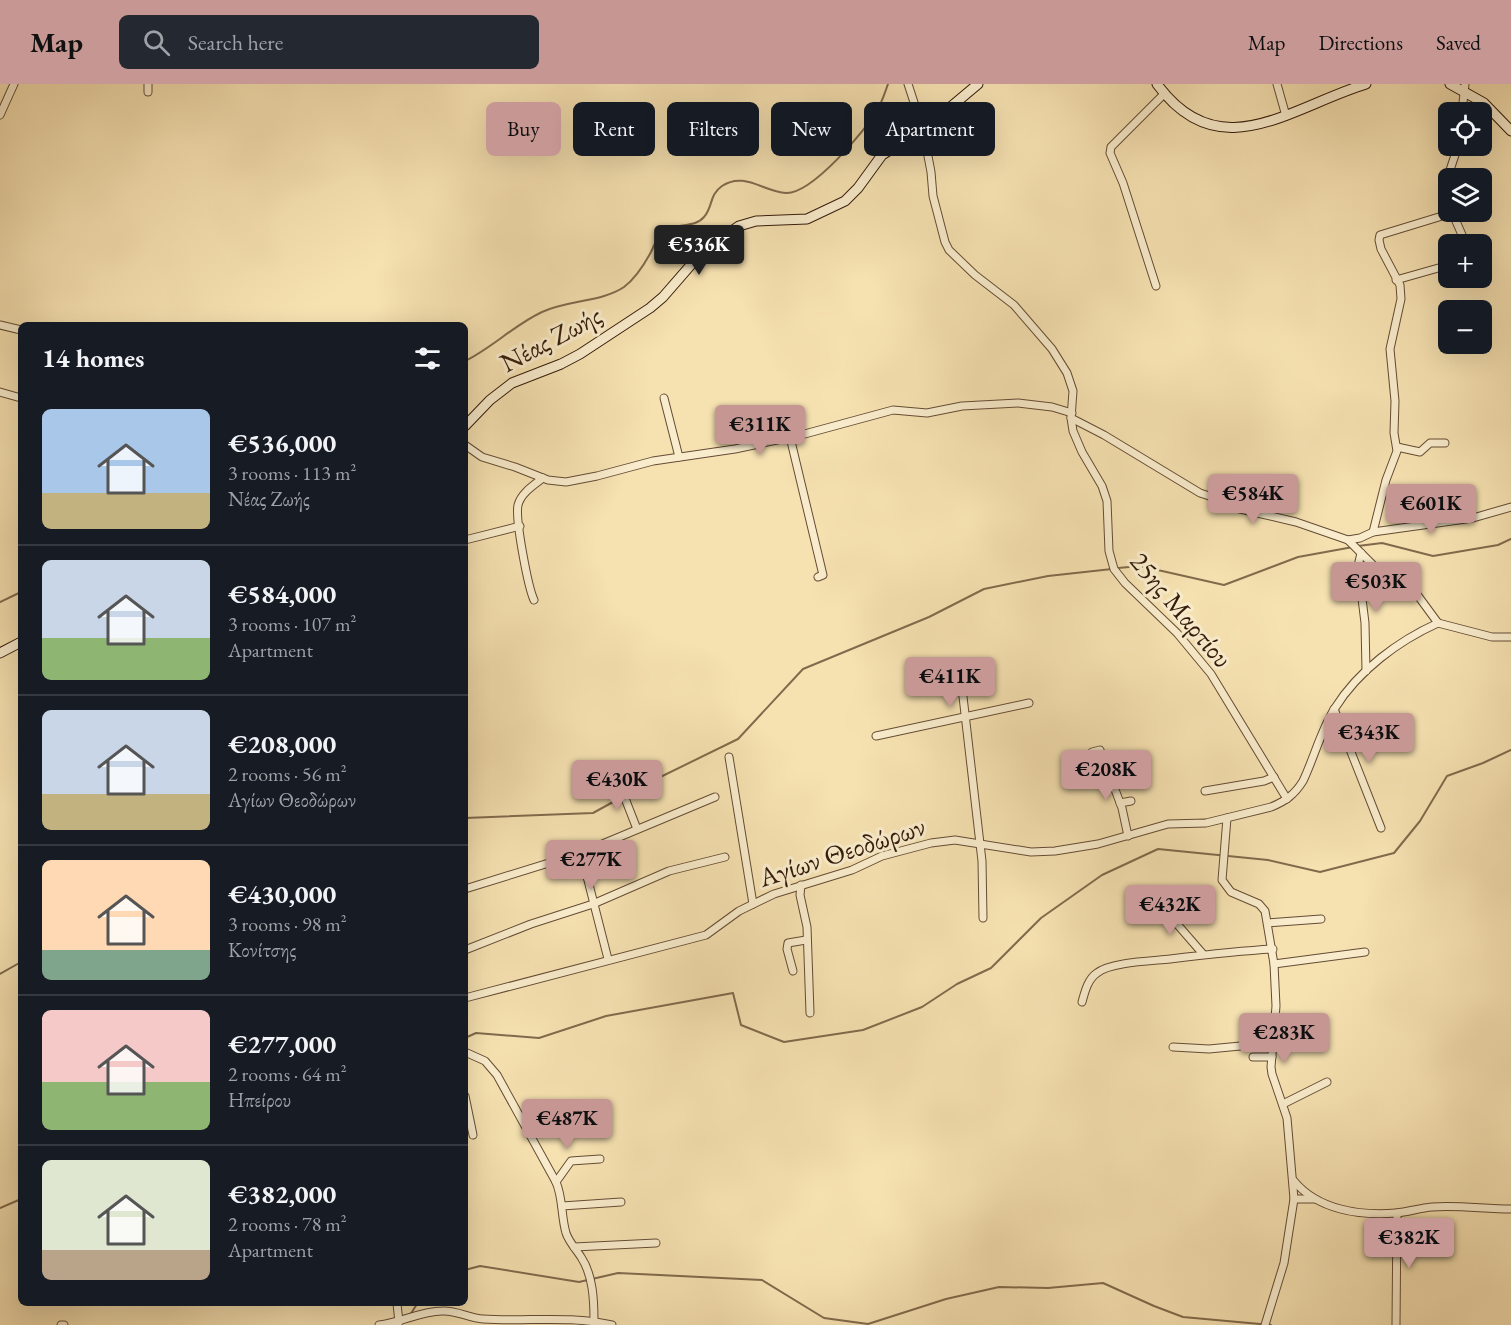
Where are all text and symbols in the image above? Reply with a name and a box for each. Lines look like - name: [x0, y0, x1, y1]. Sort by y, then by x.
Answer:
- search box: [119, 15, 539, 69]
- text: Map: [30, 24, 83, 60]
- icon: search: [140, 26, 173, 59]
- text: Search here: [188, 28, 283, 57]
- text: Map: [1248, 29, 1285, 56]
- text: Directions: [1318, 29, 1403, 56]
- text: Saved: [1436, 29, 1481, 56]
- chip: Buy: [486, 102, 561, 156]
- chip: Rent: [573, 102, 655, 156]
- chip: Filters: [667, 102, 759, 156]
- chip: New: [771, 102, 852, 156]
- chip: Apartment: [864, 102, 995, 156]
- map controls: [1438, 102, 1492, 354]
- button: locate: [1438, 102, 1492, 156]
- button: layers: [1438, 168, 1492, 222]
- pin: €536K: [657, 225, 741, 276]
- text: €536K: [668, 231, 730, 257]
- button: +: [1438, 234, 1492, 288]
- street label: Νέας Ζωής: [494, 297, 608, 380]
- button: −: [1438, 300, 1492, 354]
- text: 14 homes: [42, 341, 144, 375]
- icon: filters: [411, 342, 444, 375]
- pin: €311K: [718, 405, 802, 456]
- text: €311K: [729, 411, 791, 437]
- text: €536,000: [228, 426, 336, 460]
- icon: home: [90, 433, 162, 505]
- text: 3 rooms · 113 m²: [228, 460, 356, 486]
- pin: €584K: [1211, 474, 1295, 525]
- text: €584K: [1222, 480, 1284, 506]
- pin: €601K: [1389, 484, 1473, 535]
- text: Νέας Ζωής: [228, 486, 310, 512]
- text: €601K: [1400, 490, 1462, 516]
- street label: 25ης Μαρτίου: [1123, 544, 1240, 675]
- pin: €503K: [1334, 562, 1418, 613]
- text: €503K: [1345, 568, 1407, 594]
- text: €584,000: [228, 577, 336, 611]
- icon: home: [90, 584, 162, 656]
- text: 3 rooms · 107 m²: [228, 611, 356, 637]
- text: Apartment: [228, 637, 313, 663]
- pin: €411K: [908, 657, 992, 708]
- text: €411K: [919, 663, 981, 689]
- pin: €343K: [1327, 713, 1411, 764]
- text: €343K: [1338, 719, 1400, 745]
- text: €208,000: [228, 727, 336, 761]
- icon: home: [90, 734, 162, 806]
- pin: €208K: [1064, 750, 1148, 801]
- text: €208K: [1075, 756, 1137, 782]
- pin: €430K: [575, 760, 659, 811]
- text: 2 rooms · 56 m²: [228, 761, 347, 787]
- text: €430K: [586, 766, 648, 792]
- text: Αγίων Θεοδώρων: [228, 787, 356, 813]
- street label: Αγίων Θεοδώρων: [753, 808, 930, 895]
- pin: €277K: [549, 840, 633, 891]
- text: €277K: [560, 846, 622, 872]
- text: €430,000: [228, 877, 336, 911]
- icon: home: [90, 884, 162, 956]
- pin: €432K: [1128, 885, 1212, 936]
- text: €432K: [1139, 891, 1201, 917]
- text: 3 rooms · 98 m²: [228, 911, 347, 937]
- text: Κονίτσης: [228, 937, 296, 963]
- pin: €283K: [1242, 1013, 1326, 1064]
- text: €283K: [1253, 1019, 1315, 1045]
- text: €277,000: [228, 1027, 336, 1061]
- icon: home: [90, 1034, 162, 1106]
- text: 2 rooms · 64 m²: [228, 1061, 347, 1087]
- text: Ηπείρου: [228, 1087, 291, 1113]
- pin: €487K: [525, 1099, 609, 1150]
- text: €487K: [536, 1105, 598, 1131]
- text: €382,000: [228, 1177, 336, 1211]
- icon: home: [90, 1184, 162, 1256]
- text: 2 rooms · 78 m²: [228, 1211, 347, 1237]
- pin: €382K: [1367, 1218, 1451, 1269]
- text: €382K: [1378, 1224, 1440, 1250]
- text: Apartment: [228, 1237, 313, 1263]

